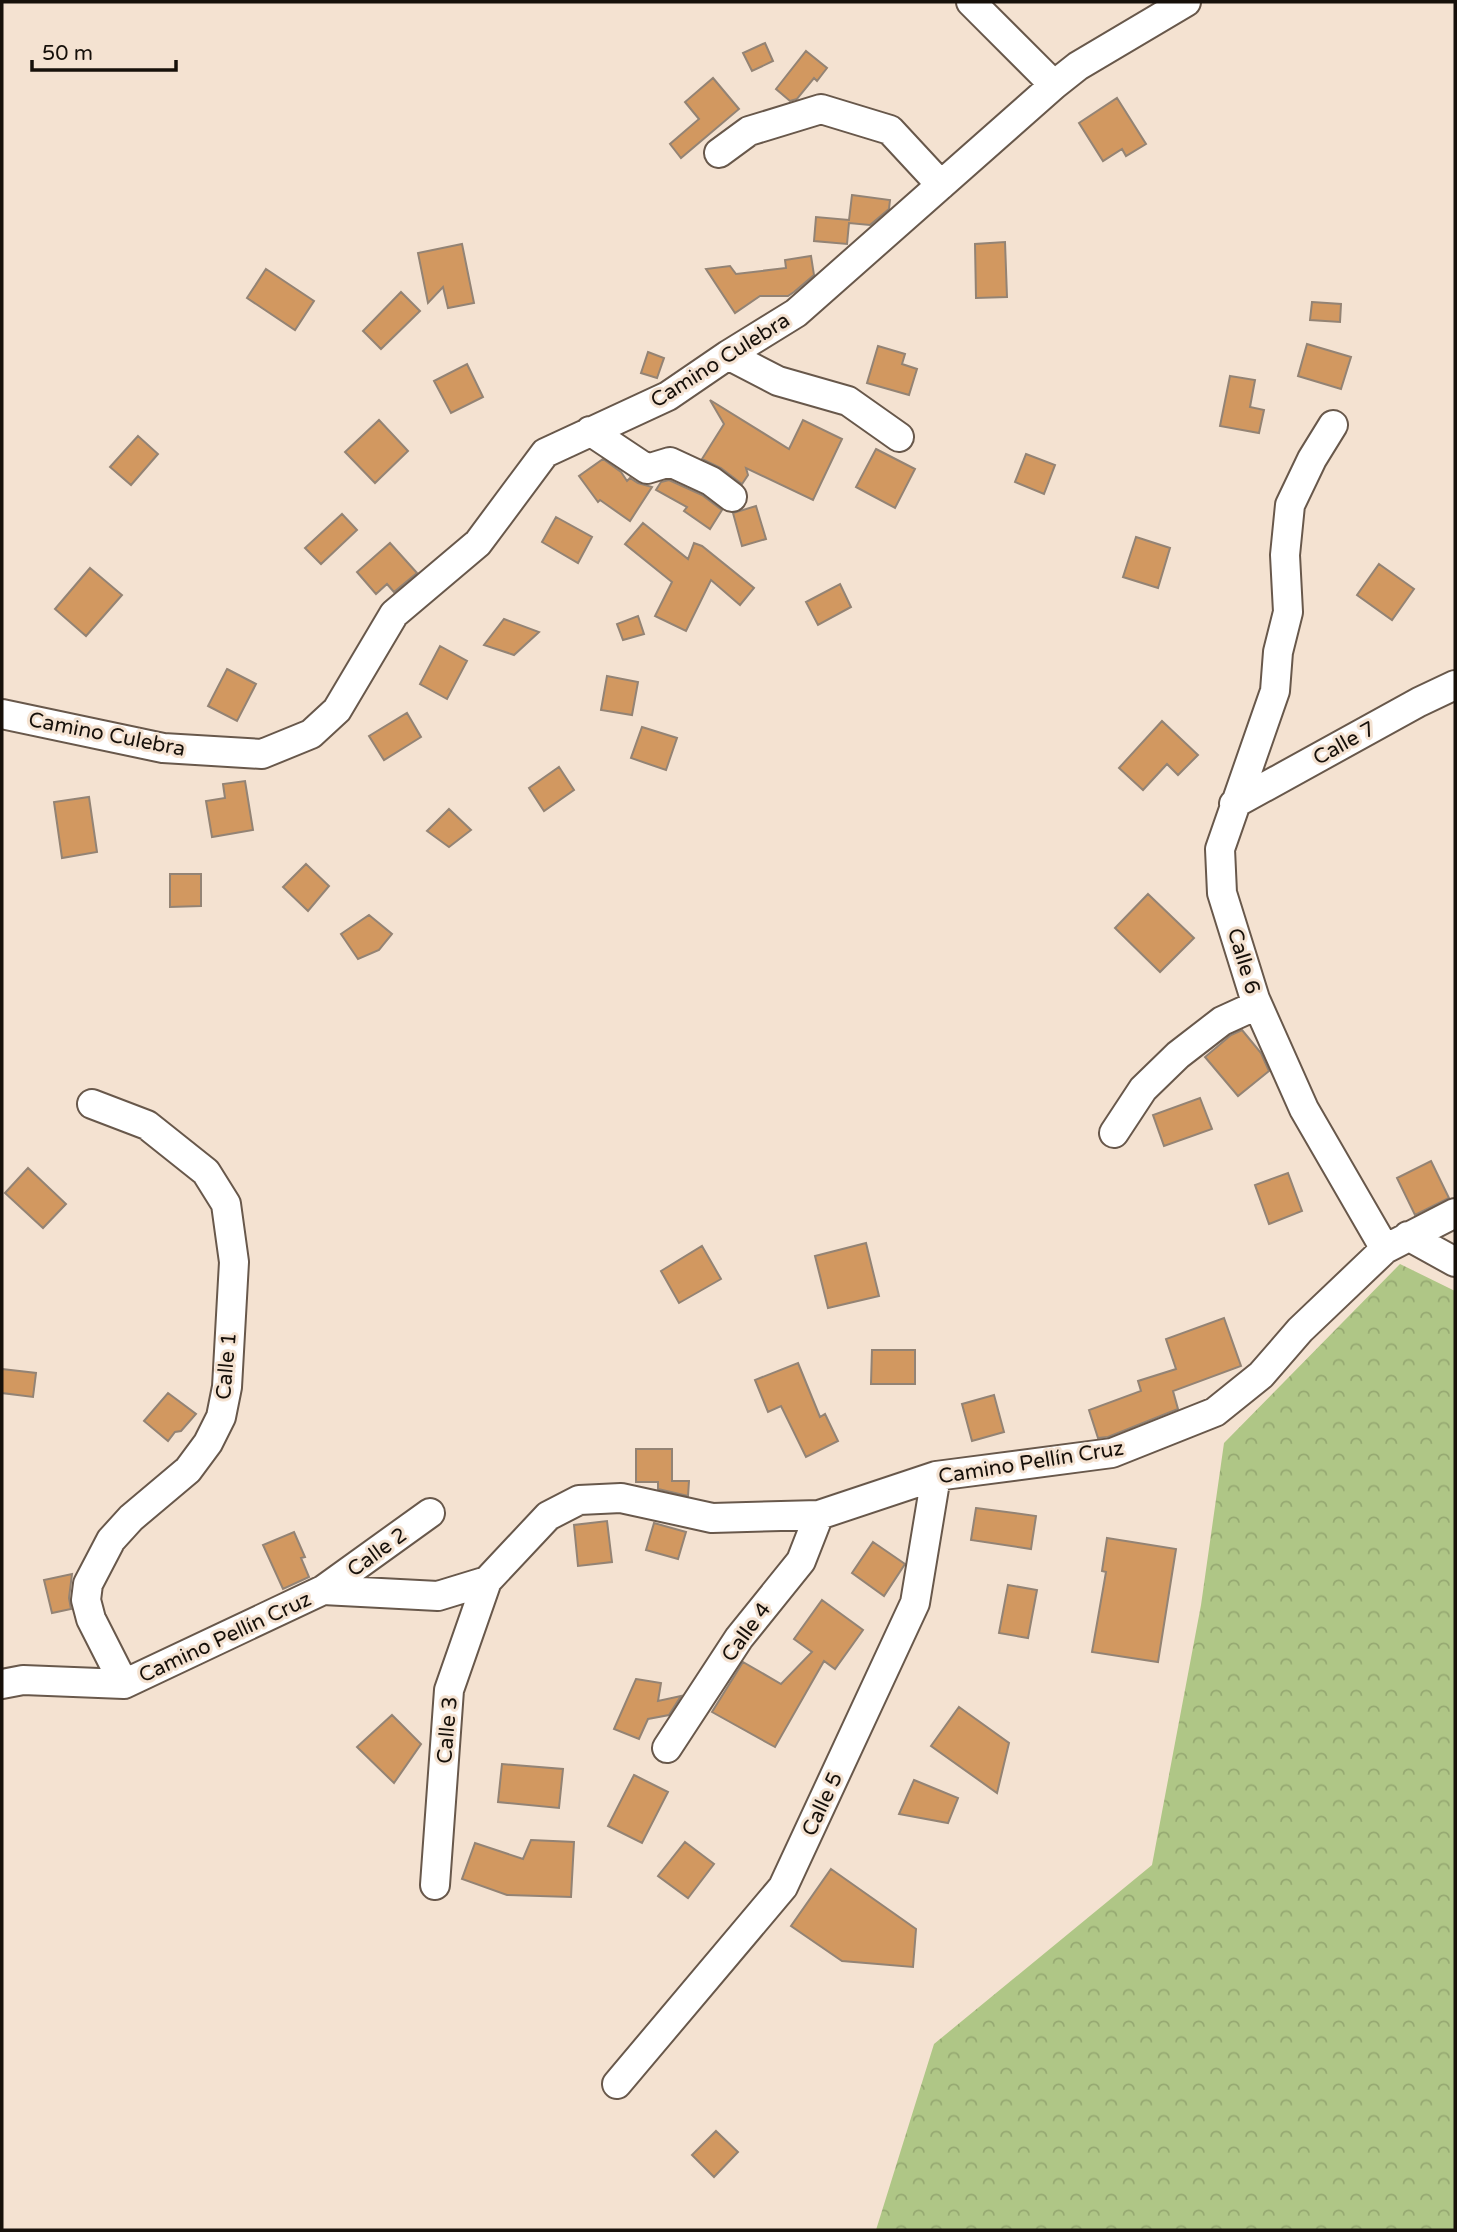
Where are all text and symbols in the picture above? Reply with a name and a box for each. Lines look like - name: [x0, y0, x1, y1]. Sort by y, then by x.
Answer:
- scale bar: [32, 28, 175, 72]
- text: 50 m: [42, 41, 93, 66]
- street label: Camino Culebra: [646, 308, 794, 413]
- street label: Camino Culebra: [26, 707, 187, 762]
- street label: Calle 7: [1309, 716, 1380, 771]
- street label: Calle 6: [1222, 925, 1265, 997]
- street label: Calle 1: [211, 1331, 242, 1401]
- street label: Camino Pellín Cruz: [937, 1435, 1126, 1489]
- street label: Calle 2: [343, 1522, 412, 1582]
- street label: Camino Pellín Cruz: [135, 1587, 315, 1688]
- street label: Calle 4: [716, 1598, 776, 1667]
- street label: Calle 3: [432, 1695, 463, 1765]
- street label: Calle 5: [797, 1768, 848, 1840]

